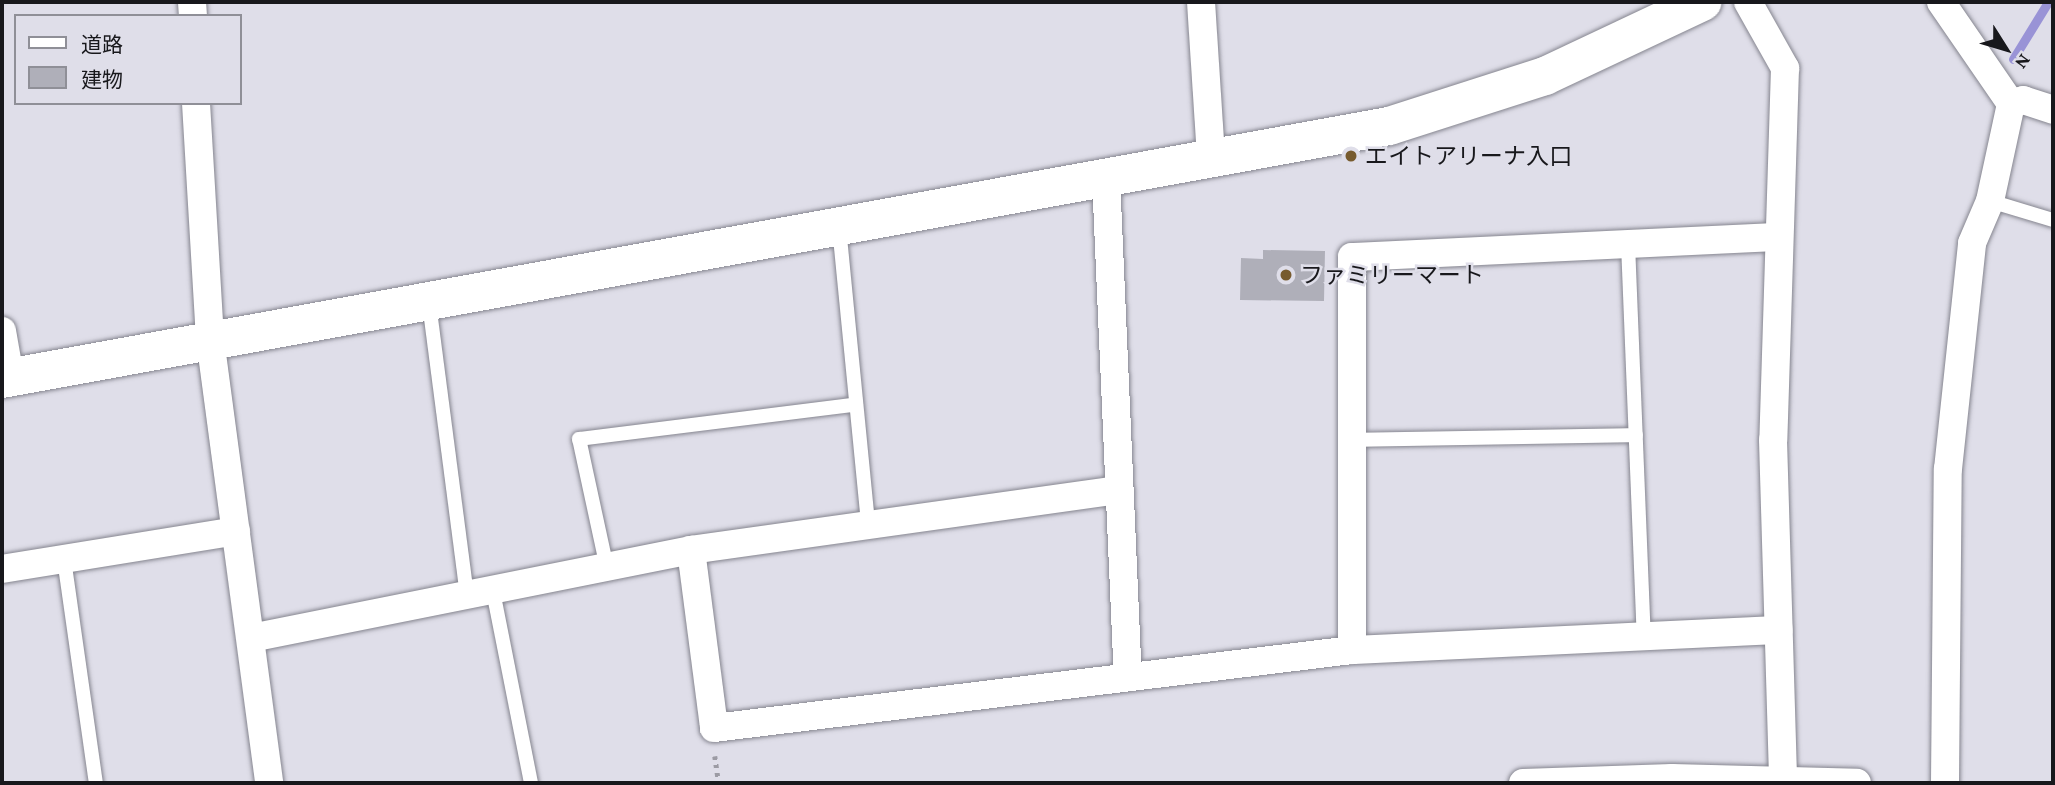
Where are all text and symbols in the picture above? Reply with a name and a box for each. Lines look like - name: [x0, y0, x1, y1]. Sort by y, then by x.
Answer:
- legend: [14, 14, 242, 105]
- north arrow: [1971, 14, 2041, 84]
- text: 道路: [81, 33, 123, 57]
- text: N: [2011, 50, 2035, 73]
- text: 建物: [81, 68, 123, 92]
- place label: エイトアリーナ入口: [1365, 142, 1572, 170]
- marker: エイトアリーナ入口: [1343, 148, 1359, 164]
- place label: ファミリーマート: [1300, 261, 1484, 289]
- marker: ファミリーマート: [1278, 267, 1294, 283]

